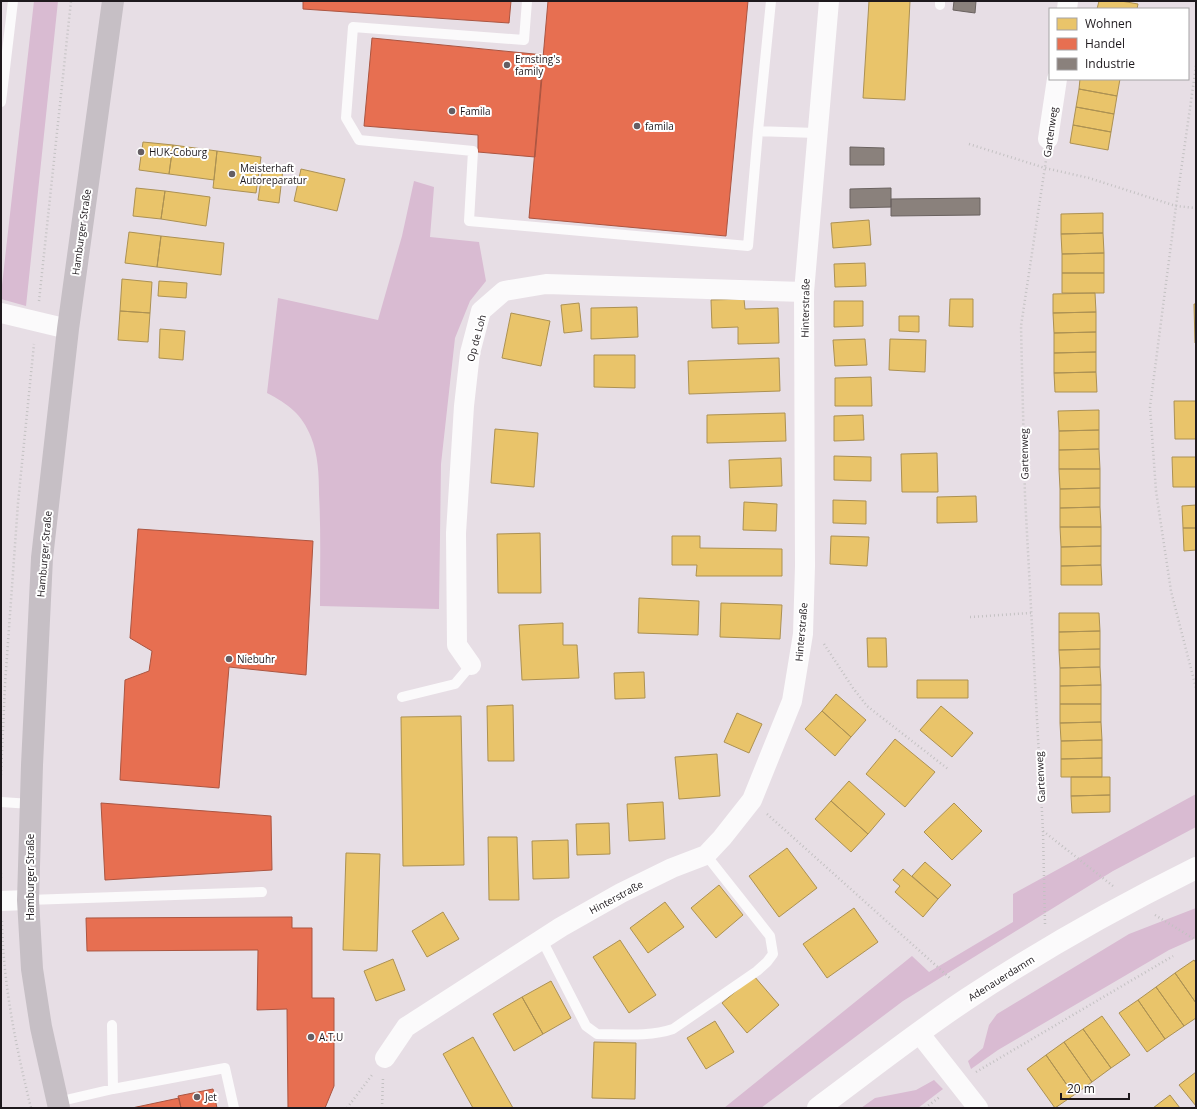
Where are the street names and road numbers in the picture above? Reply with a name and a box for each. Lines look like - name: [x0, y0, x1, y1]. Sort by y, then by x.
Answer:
- street label: Gartenweg: [1040, 105, 1061, 158]
- street label: Hamburger Straße: [68, 188, 94, 276]
- street label: Hinterstraße: [797, 278, 813, 338]
- street label: Op de Loh: [463, 313, 489, 363]
- street label: Gartenweg: [1017, 428, 1031, 480]
- street label: Hamburger Straße: [33, 510, 55, 598]
- street label: Hinterstraße: [791, 602, 811, 662]
- street label: Gartenweg: [1032, 751, 1048, 803]
- street label: Hamburger Straße: [23, 833, 37, 920]
- street label: Hinterstraße: [587, 877, 646, 917]
- street label: Adenauerdamm: [965, 952, 1037, 1004]

